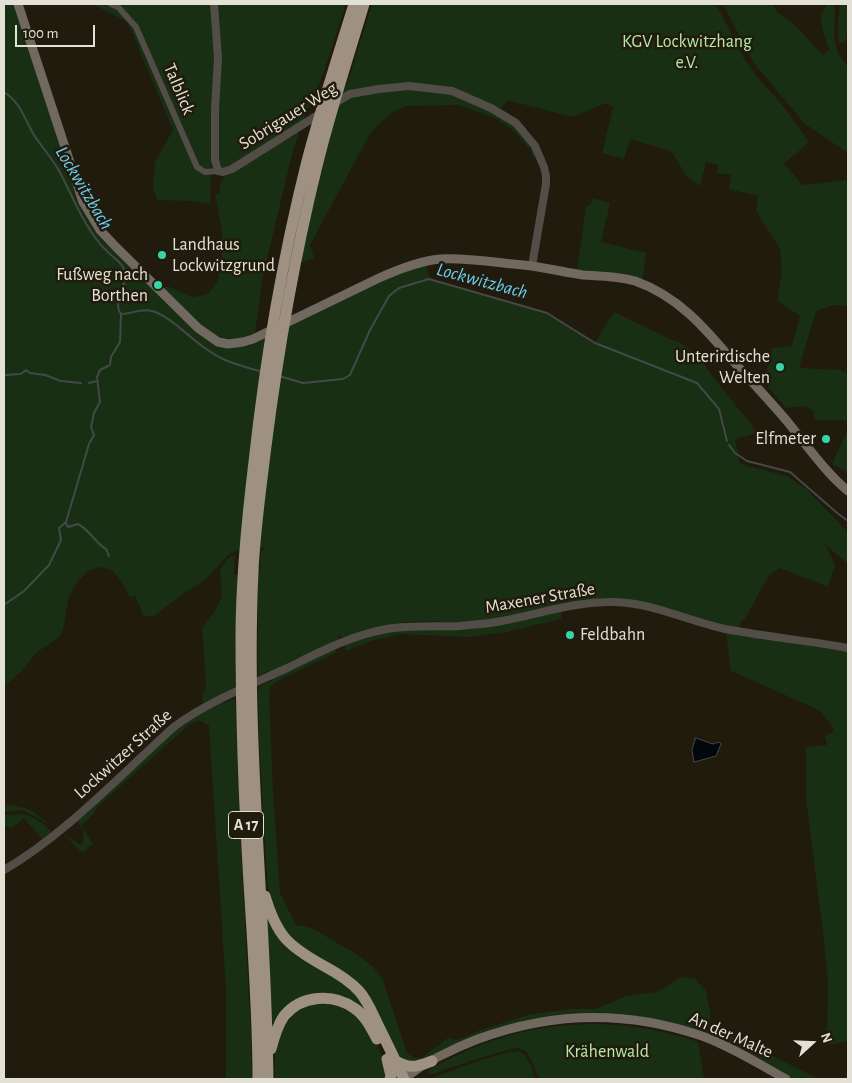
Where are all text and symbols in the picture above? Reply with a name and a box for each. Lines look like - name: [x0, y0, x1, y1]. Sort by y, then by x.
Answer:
- scale bar: [18, 15, 98, 47]
- text: 100 m: [23, 26, 58, 41]
- park label: KGV Lockwitzhang e.V.: [622, 31, 752, 74]
- street label: Talblick: [159, 60, 199, 118]
- street label: Sobrigauer Weg: [235, 77, 341, 155]
- water label: Lockwitzbach: [50, 142, 118, 234]
- place label: Landhaus Lockwitzgrund: [172, 234, 275, 276]
- marker: Landhaus Lockwitzgrund: [156, 249, 168, 261]
- water label: Lockwitzbach: [434, 258, 530, 304]
- place label: Fußweg nach Borthen: [56, 264, 148, 306]
- marker: Fußweg nach Borthen: [152, 279, 164, 291]
- place label: Unterirdische Welten: [675, 346, 770, 388]
- marker: Unterirdische Welten: [774, 361, 786, 373]
- place label: Elfmeter: [755, 428, 816, 450]
- marker: Elfmeter: [820, 433, 832, 445]
- street label: Maxener Straße: [483, 578, 597, 618]
- place label: Feldbahn: [580, 624, 645, 646]
- marker: Feldbahn: [564, 629, 576, 641]
- street label: Lockwitzer Straße: [70, 704, 176, 804]
- road number: A 17: [228, 812, 264, 838]
- street label: An der Malte: [686, 1007, 776, 1063]
- north arrow: [787, 1018, 837, 1068]
- text: N: [818, 1031, 834, 1045]
- park label: Krähenwald: [565, 1041, 649, 1063]

